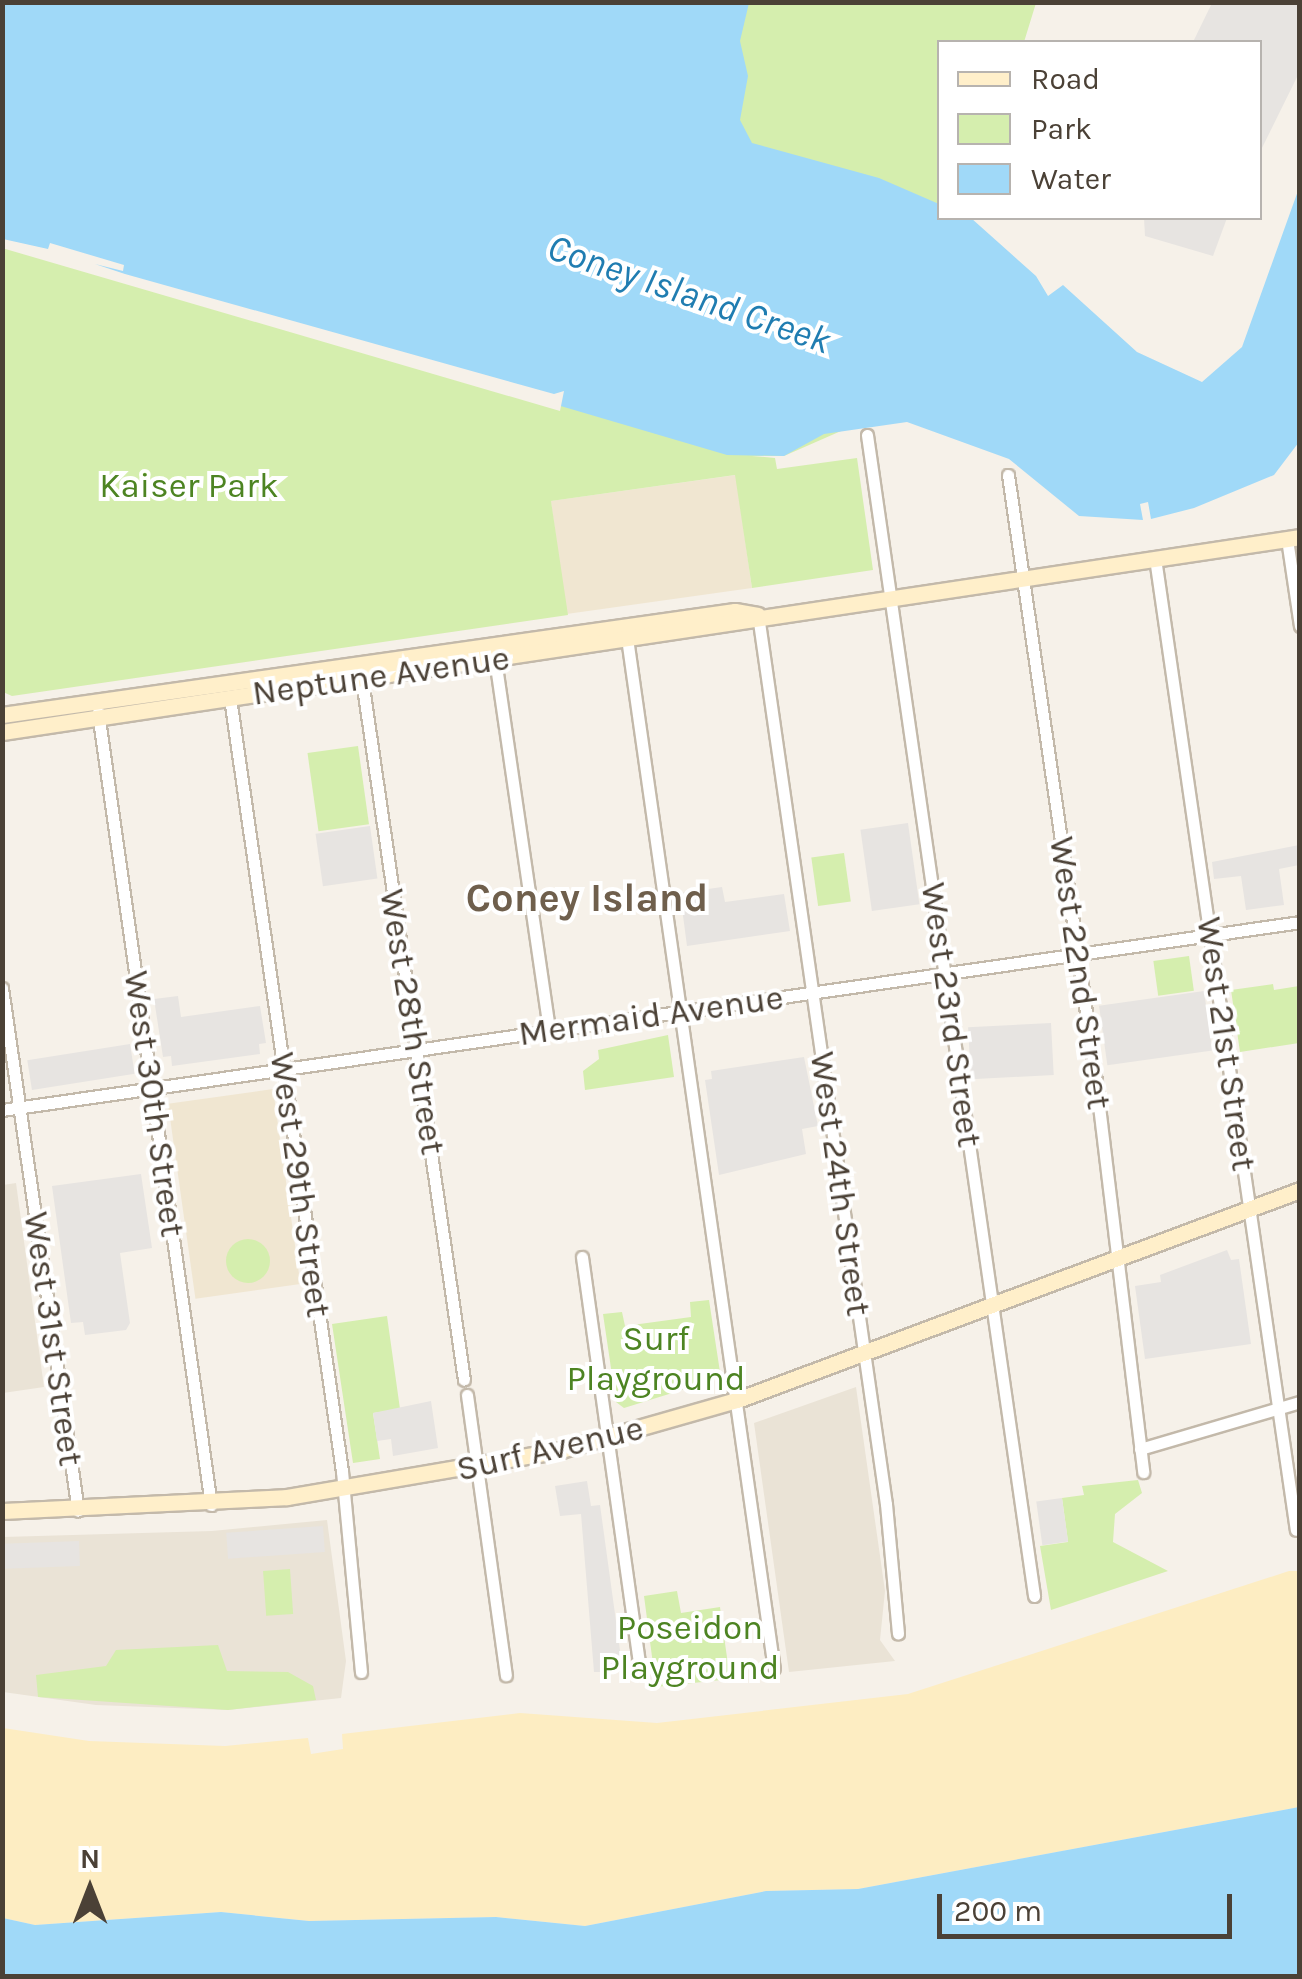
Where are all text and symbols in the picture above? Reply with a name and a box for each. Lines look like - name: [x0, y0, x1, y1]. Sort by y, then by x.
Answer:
- legend: [937, 40, 1262, 220]
- text: Road: [1031, 61, 1100, 97]
- text: Park: [1031, 111, 1092, 147]
- text: Water: [1031, 161, 1111, 197]
- water label: Coney Island Creek: [541, 224, 837, 364]
- park label: Kaiser Park: [99, 465, 279, 507]
- street label: Neptune Avenue: [250, 637, 512, 715]
- street label: West 22nd Street: [1040, 834, 1120, 1112]
- district label: Coney Island: [466, 874, 708, 922]
- street label: West 23rd Street: [912, 880, 990, 1150]
- street label: West 28th Street: [370, 886, 454, 1158]
- street label: West 21st Street: [1187, 914, 1265, 1174]
- street label: West 30th Street: [115, 968, 193, 1240]
- street label: Mermaid Avenue: [516, 977, 786, 1055]
- street label: West 24th Street: [801, 1049, 879, 1319]
- street label: West 29th Street: [261, 1050, 339, 1320]
- street label: West 31st Street: [14, 1209, 92, 1469]
- park label: Surf Playground: [566, 1318, 746, 1400]
- street label: Surf Avenue: [452, 1407, 648, 1491]
- park label: Poseidon Playground: [600, 1607, 780, 1689]
- north arrow: [40, 1839, 140, 1939]
- text: N: [80, 1842, 100, 1875]
- scale bar: [942, 1874, 1237, 1936]
- text: 200 m: [954, 1893, 1042, 1929]

